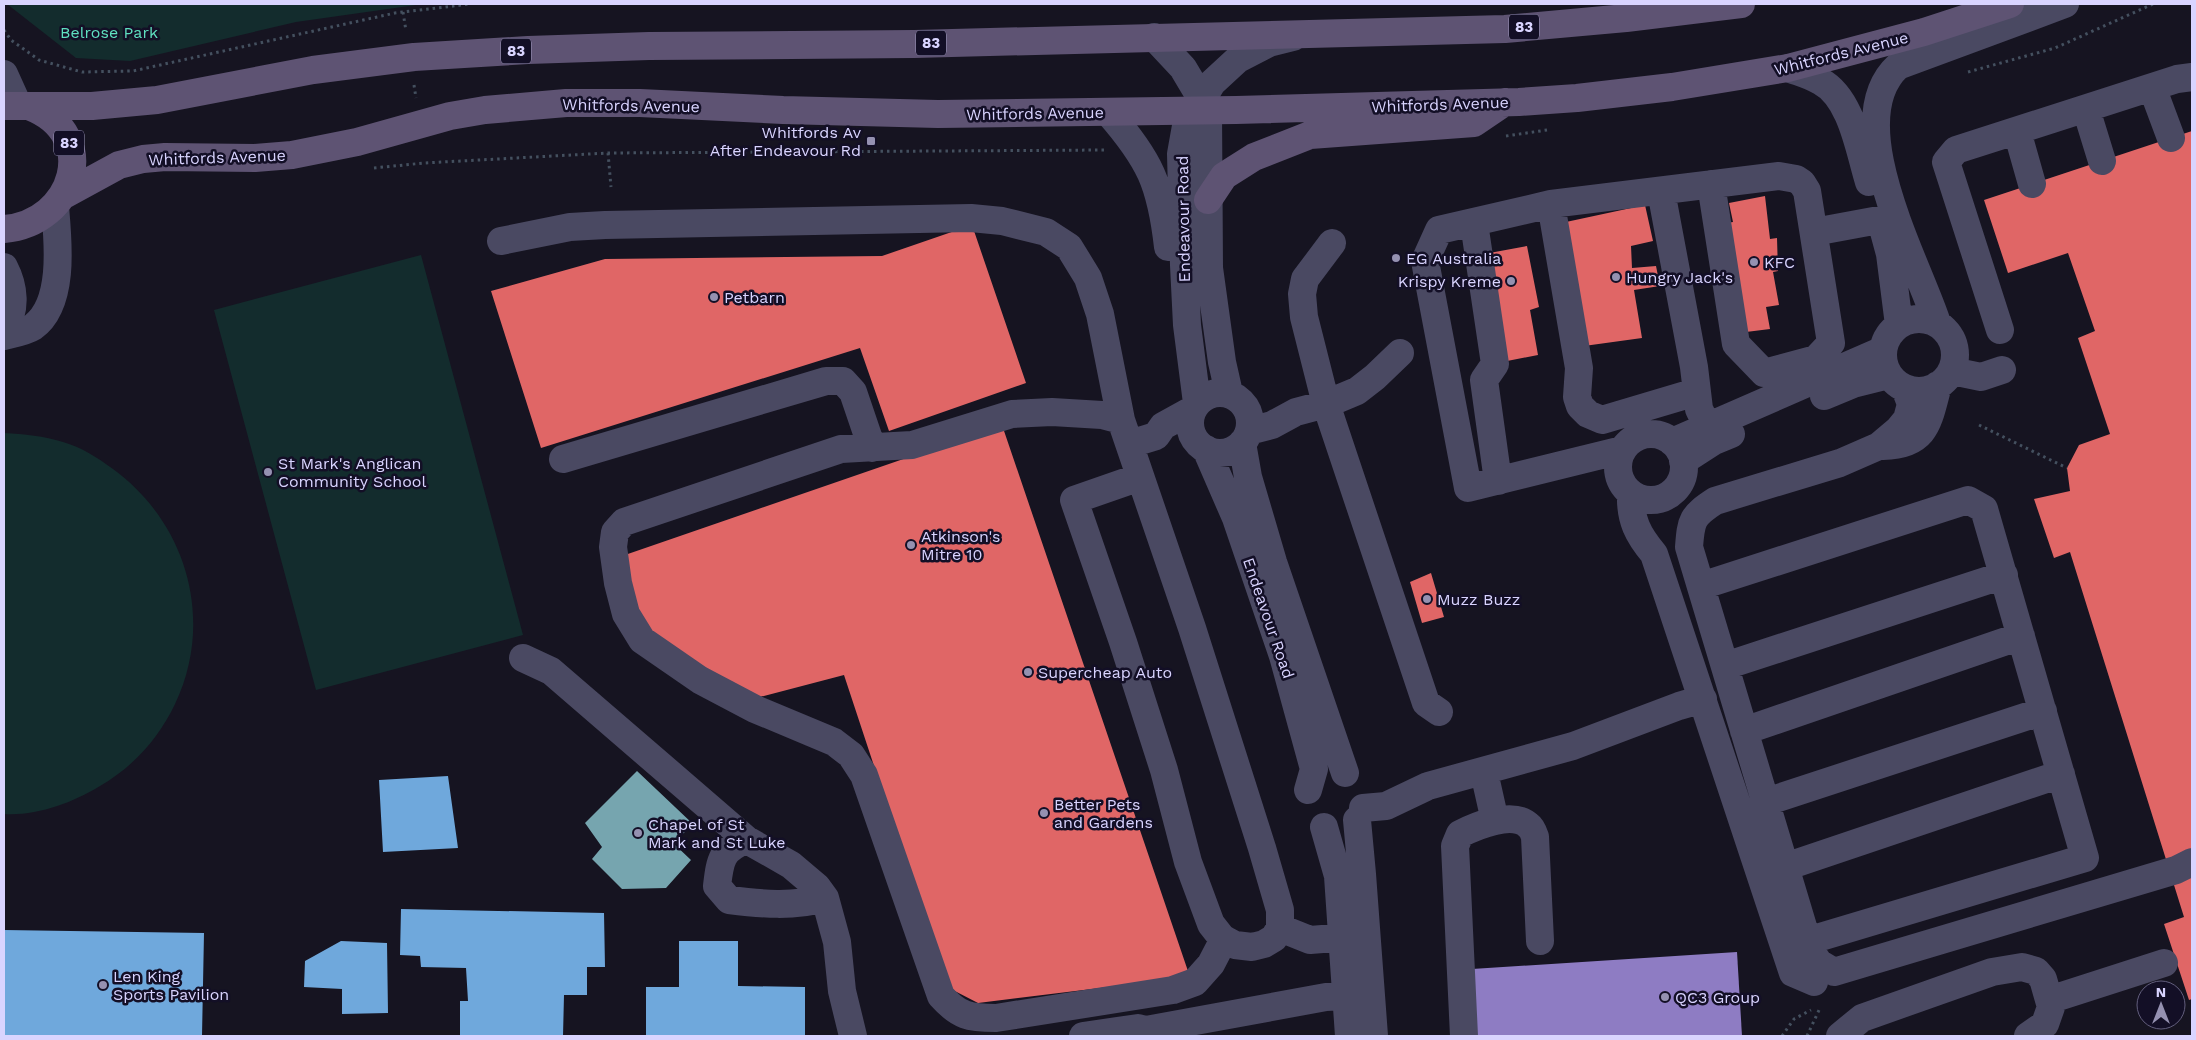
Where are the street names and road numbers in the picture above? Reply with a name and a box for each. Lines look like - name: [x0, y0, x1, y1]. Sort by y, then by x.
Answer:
- road number: 83: [1509, 15, 1539, 40]
- street label: Whitfords Avenue: [1772, 28, 1910, 79]
- road number: 83: [916, 30, 946, 56]
- road number: 83: [501, 38, 531, 64]
- street label: Whitfords Avenue: [1371, 93, 1509, 116]
- street label: Whitfords Avenue: [562, 95, 700, 116]
- street label: Whitfords Avenue: [966, 103, 1104, 124]
- road number: 83: [54, 130, 84, 156]
- street label: Whitfords Avenue: [148, 146, 286, 169]
- street label: Endeavour Road: [1173, 156, 1194, 282]
- street label: Endeavour Road: [1239, 555, 1298, 681]

